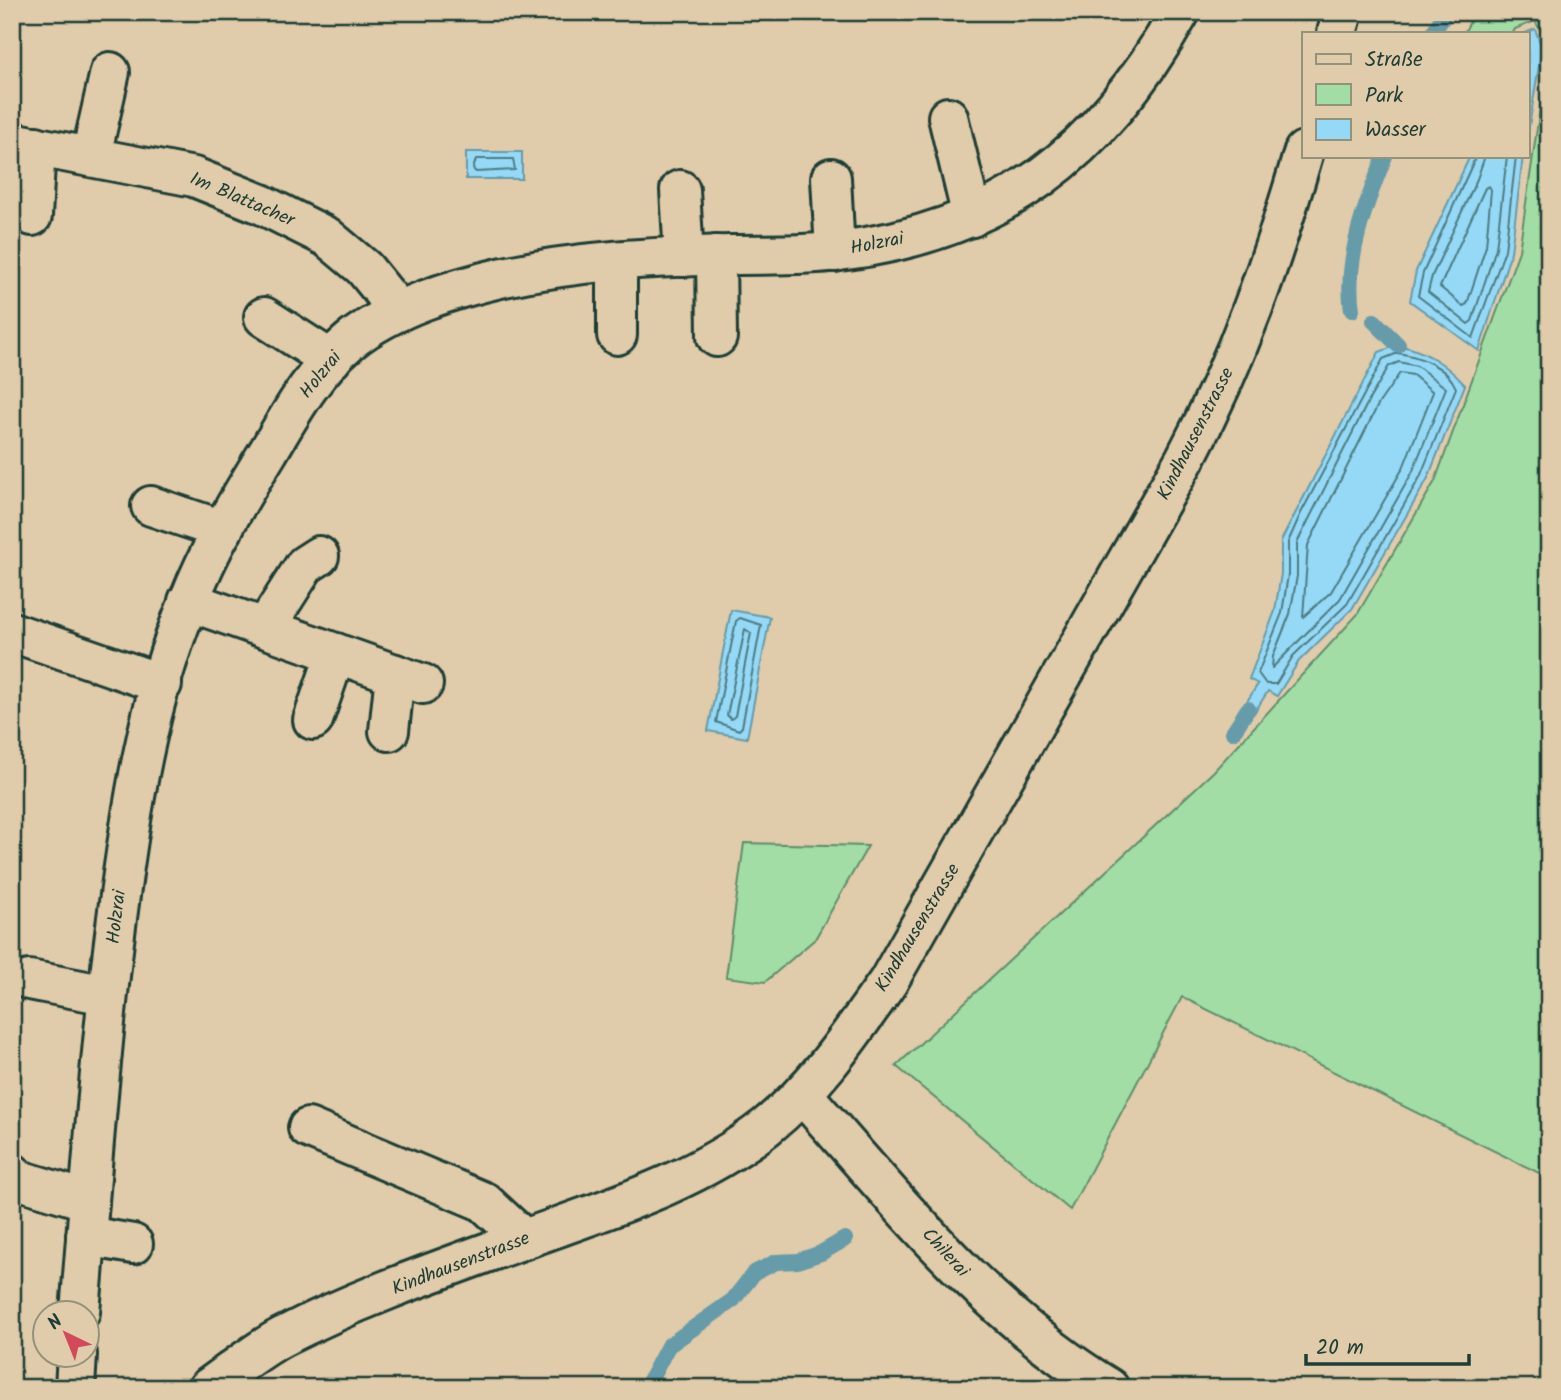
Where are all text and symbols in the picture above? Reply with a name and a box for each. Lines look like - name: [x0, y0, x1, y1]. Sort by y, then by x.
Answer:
- legend: [1302, 32, 1530, 158]
- text: Straße: [1365, 44, 1423, 77]
- text: Park: [1365, 80, 1403, 113]
- text: Wasser: [1365, 114, 1427, 147]
- street label: Im Blattacher: [185, 164, 301, 236]
- street label: Holzrai: [848, 224, 908, 264]
- street label: Holzrai: [292, 343, 351, 405]
- street label: Kindhausenstrasse: [1150, 362, 1243, 506]
- street label: Kindhausenstrasse: [868, 857, 969, 998]
- street label: Holzrai: [99, 887, 135, 946]
- street label: Chilerai: [914, 1221, 977, 1286]
- street label: Kindhausenstrasse: [388, 1224, 535, 1304]
- north arrow: [32, 1298, 102, 1368]
- text: N: [41, 1308, 70, 1338]
- scale bar: [1306, 1323, 1468, 1367]
- text: 20 m: [1316, 1332, 1364, 1365]

